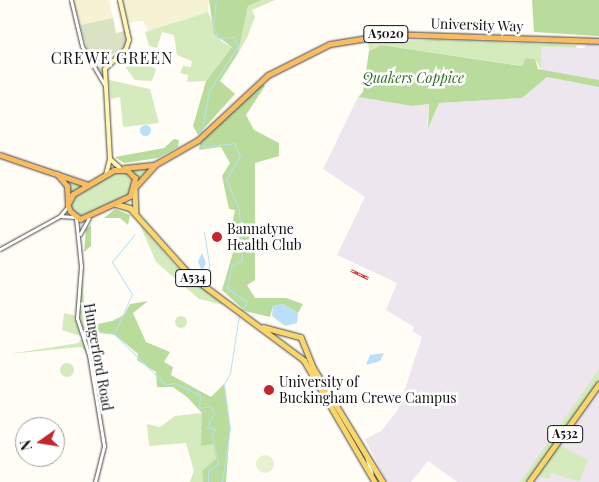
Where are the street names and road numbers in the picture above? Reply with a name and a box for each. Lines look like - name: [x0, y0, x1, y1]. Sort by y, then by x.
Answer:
- street label: University Way: [430, 15, 524, 35]
- road number: A5020: [362, 24, 410, 44]
- road number: A534: [174, 268, 212, 288]
- street label: Hungerford Road: [80, 302, 116, 412]
- road number: A532: [546, 424, 584, 444]

